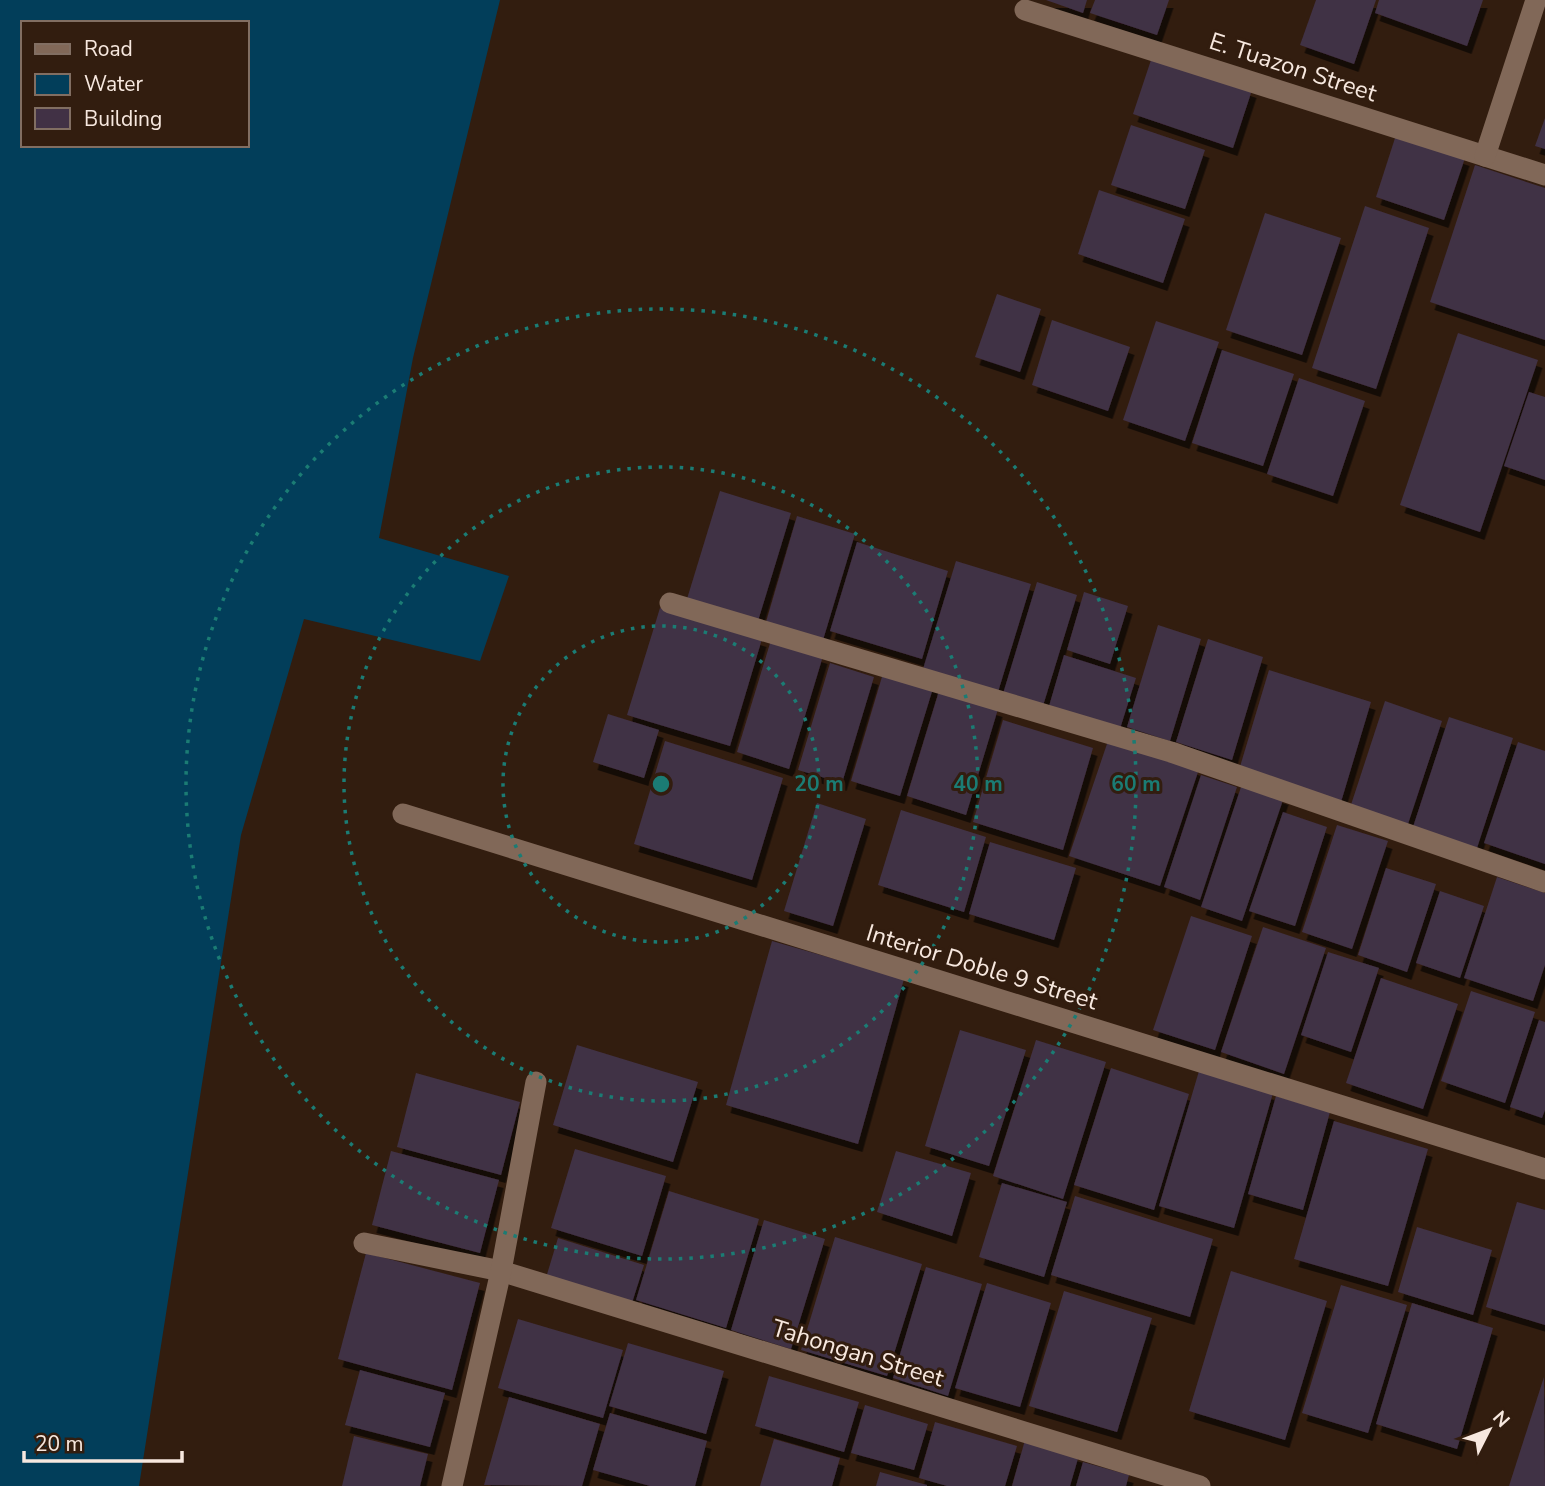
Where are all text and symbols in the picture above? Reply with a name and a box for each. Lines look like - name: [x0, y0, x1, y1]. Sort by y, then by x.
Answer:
- legend: [21, 21, 248, 147]
- street label: E. Tuazon Street: [1205, 25, 1381, 109]
- text: Road: [84, 35, 133, 63]
- text: Water: [84, 70, 143, 98]
- text: Building: [84, 105, 162, 133]
- text: 20 m: [794, 770, 844, 798]
- text: 40 m: [953, 770, 1003, 798]
- text: 60 m: [1111, 770, 1161, 798]
- centre of rings: [649, 772, 673, 796]
- street label: Interior Doble 9 Street: [862, 917, 1102, 1018]
- street label: Tahongan Street: [768, 1312, 948, 1394]
- north arrow: [1454, 1395, 1524, 1465]
- text: N: [1486, 1405, 1515, 1433]
- scale bar: [24, 1420, 182, 1464]
- text: 20 m: [35, 1430, 84, 1458]

